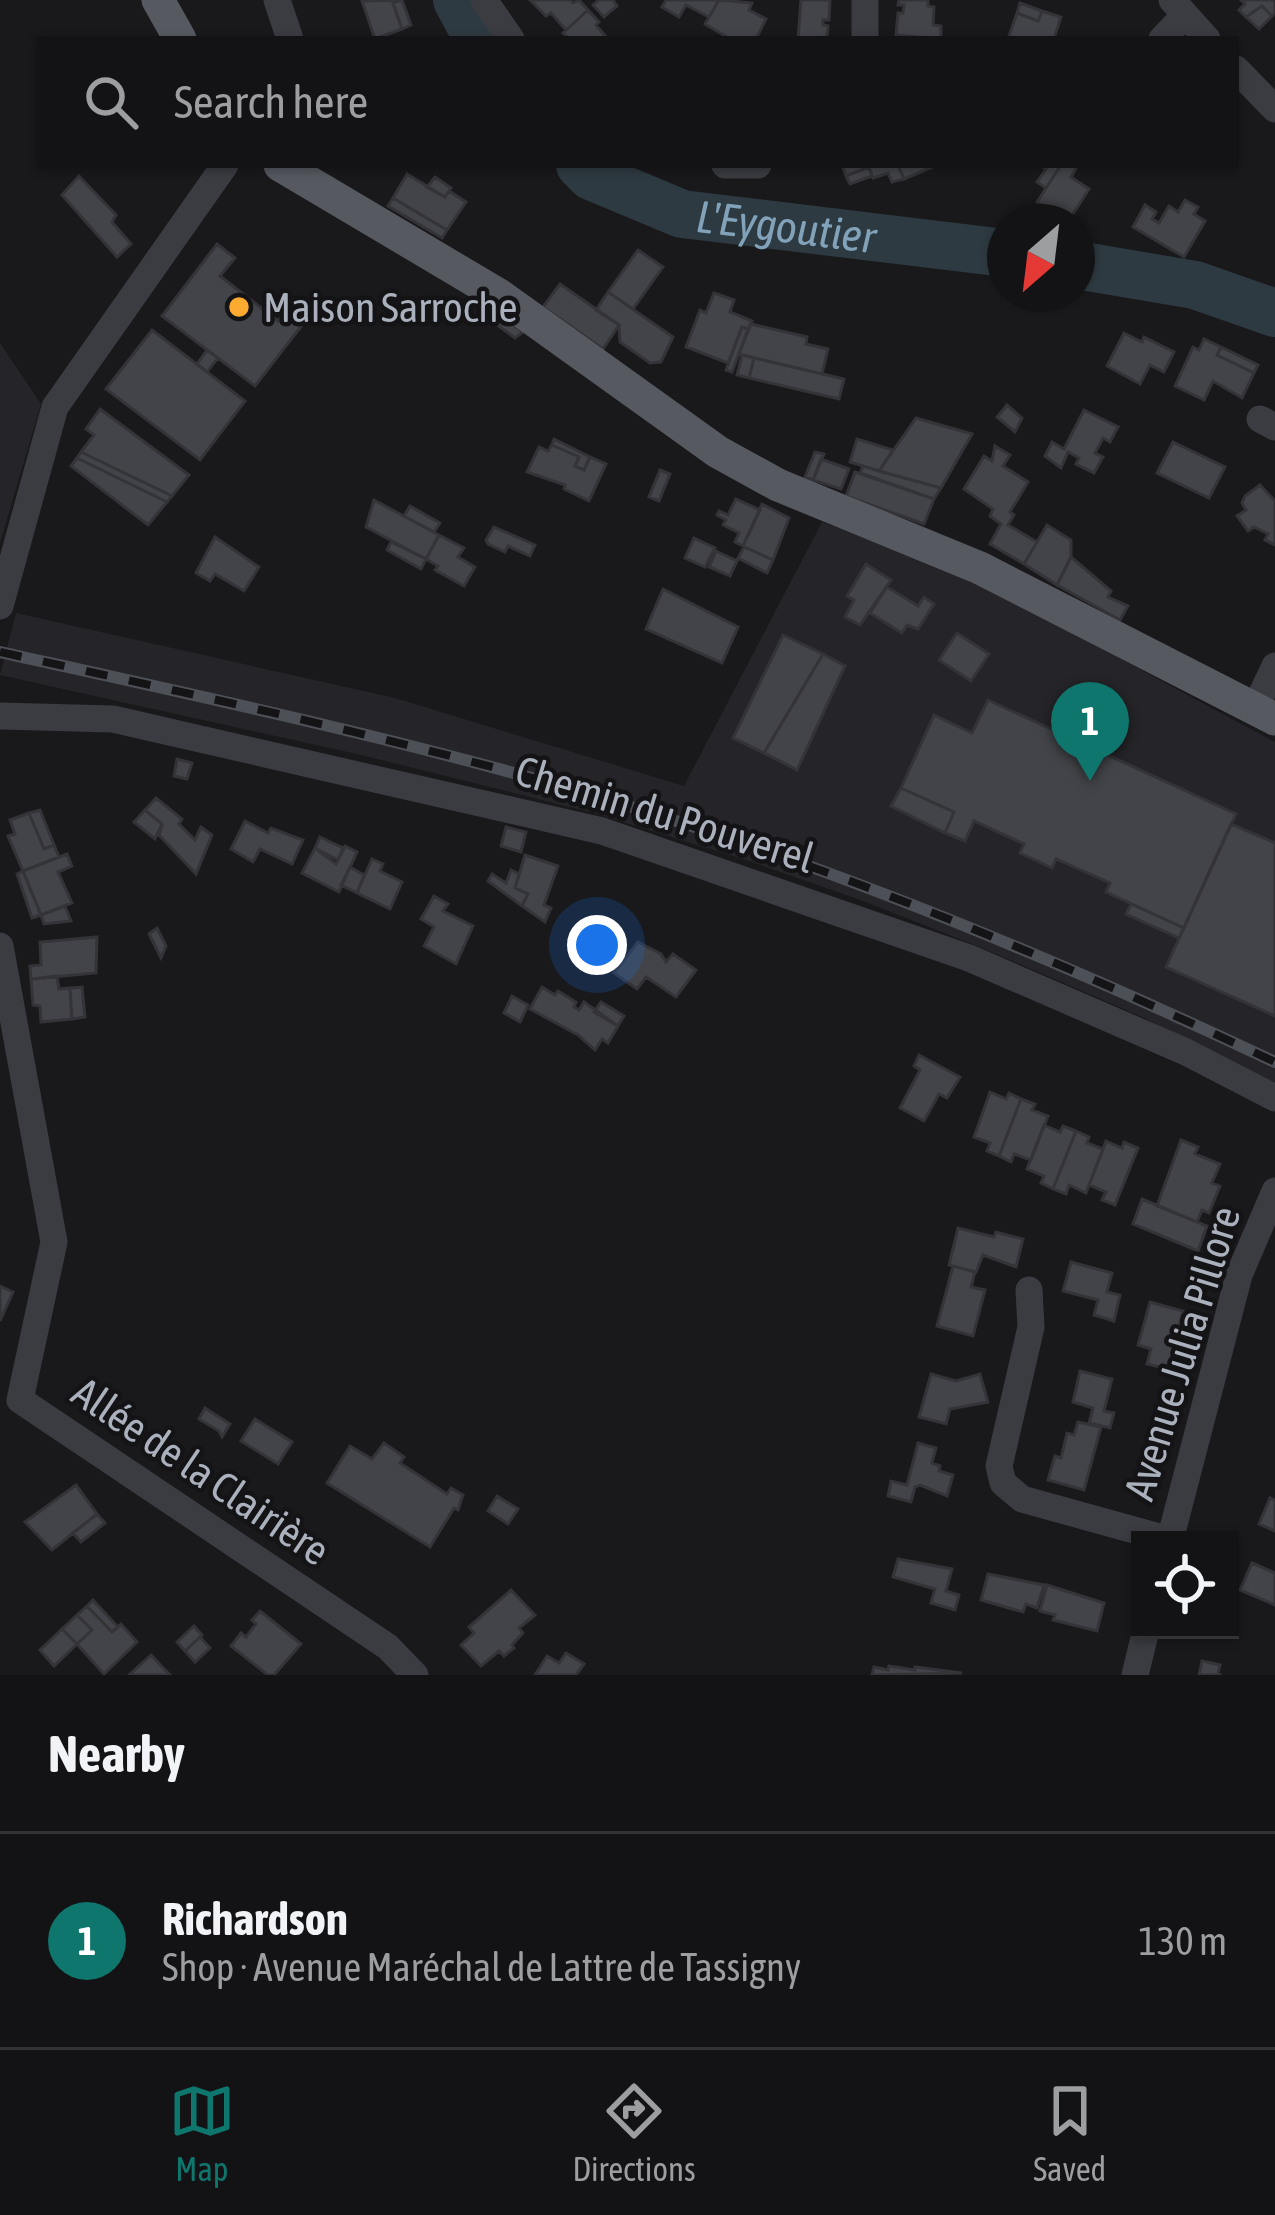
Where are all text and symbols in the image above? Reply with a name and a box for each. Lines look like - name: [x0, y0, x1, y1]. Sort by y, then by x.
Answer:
- search box: [36, 36, 1239, 168]
- icon: search: [78, 69, 144, 135]
- text: Search here: [174, 76, 368, 128]
- water label: L'Eygoutier: [694, 190, 880, 263]
- north arrow: [987, 204, 1095, 312]
- place label: Maison Sarroche: [263, 283, 518, 331]
- marker: Maison Sarroche: [226, 294, 252, 320]
- pin: 1: [1051, 682, 1129, 781]
- street label: Chemin du Pouverel: [510, 746, 820, 882]
- your location: [567, 915, 627, 975]
- street label: Avenue Julia Pillore: [1115, 1201, 1249, 1505]
- street label: Allée de la Clairière: [64, 1367, 338, 1575]
- map controls: [1131, 1531, 1239, 1639]
- button: locate: [1131, 1531, 1239, 1639]
- text: Nearby: [48, 1724, 185, 1783]
- text: Richardson: [162, 1893, 348, 1945]
- text: 1: [78, 1919, 96, 1963]
- text: 130 m: [1139, 1919, 1227, 1963]
- text: Shop · Avenue Maréchal de Lattre de Tassigny: [162, 1945, 801, 1989]
- tab: Map: [169, 2078, 235, 2188]
- tab: Directions: [572, 2078, 696, 2188]
- tab: Saved: [1033, 2078, 1106, 2188]

